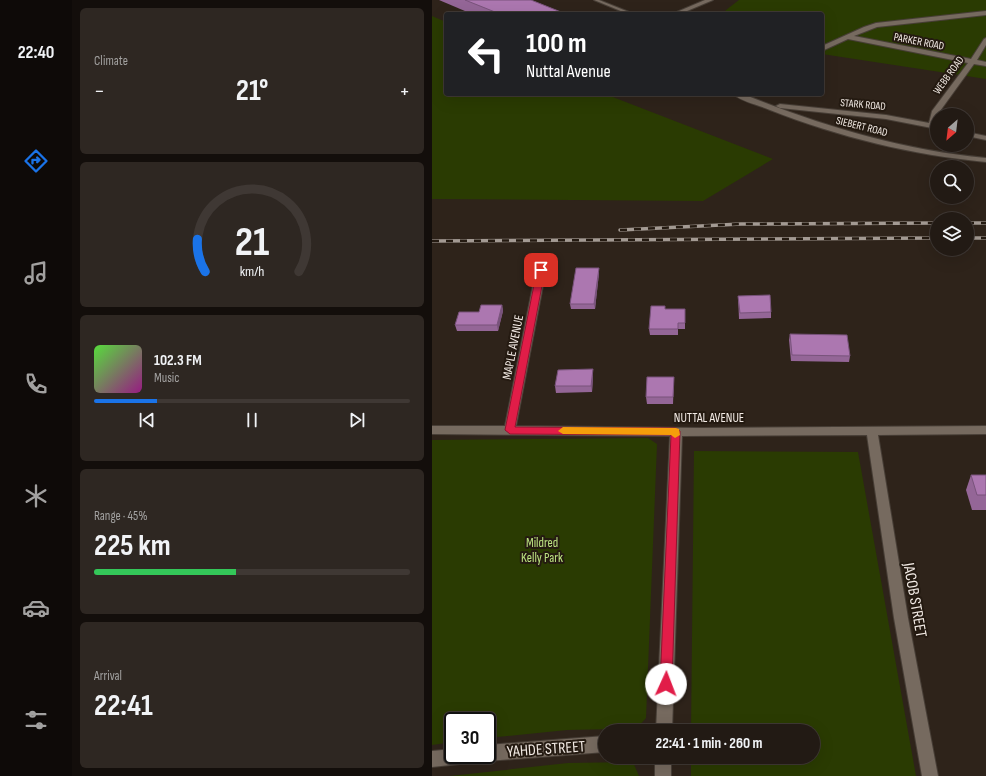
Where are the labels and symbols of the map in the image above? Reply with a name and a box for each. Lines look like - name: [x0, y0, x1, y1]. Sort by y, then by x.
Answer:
- street label: PARKER ROAD: [893, 30, 945, 53]
- street label: WEBB ROAD: [930, 54, 967, 97]
- street label: STARK ROAD: [840, 96, 886, 113]
- north arrow: [930, 108, 974, 152]
- street label: SIEBERT ROAD: [835, 114, 889, 139]
- pin: [524, 253, 558, 287]
- street label: MAPLE AVENUE: [499, 313, 527, 381]
- street label: NUTTAL AVENUE: [674, 410, 744, 426]
- park label: Mildred Kelly Park: [521, 535, 563, 566]
- street label: JACOB STREET: [898, 560, 931, 640]
- position arrow: [645, 663, 687, 705]
- speed limit sign: 30: [444, 712, 496, 764]
- street label: YAHDE STREET: [506, 737, 586, 762]

